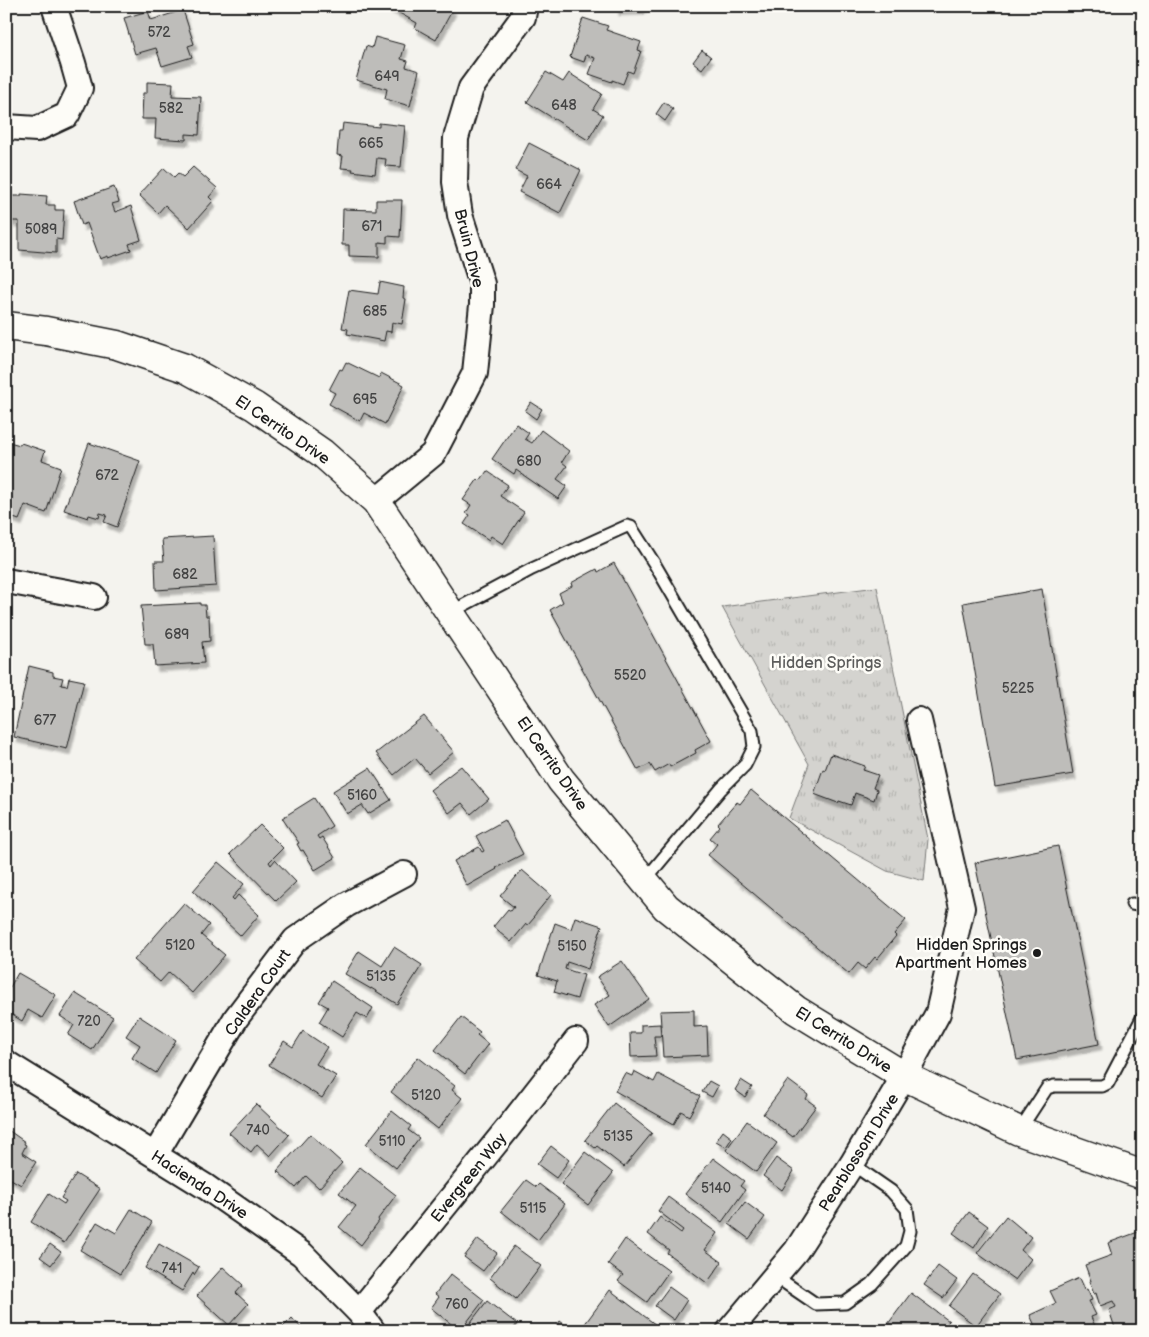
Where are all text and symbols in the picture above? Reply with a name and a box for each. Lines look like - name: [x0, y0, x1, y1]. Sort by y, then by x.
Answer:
- house number: 572: [147, 24, 171, 41]
- house number: 649: [374, 68, 400, 85]
- house number: 648: [551, 97, 577, 114]
- house number: 582: [159, 100, 184, 117]
- house number: 665: [358, 135, 384, 152]
- house number: 664: [536, 176, 562, 193]
- street label: Bruin Drive: [450, 207, 488, 290]
- house number: 671: [362, 218, 382, 235]
- house number: 5089: [25, 221, 57, 238]
- house number: 685: [363, 303, 387, 320]
- house number: 695: [353, 391, 377, 408]
- street label: El Cerrito Drive: [231, 392, 334, 469]
- house number: 680: [517, 453, 541, 470]
- house number: 672: [95, 467, 120, 484]
- house number: 682: [173, 566, 198, 583]
- house number: 689: [165, 626, 189, 643]
- park label: Hidden Springs: [771, 654, 882, 673]
- house number: 5520: [614, 667, 646, 684]
- house number: 5225: [1002, 680, 1034, 697]
- house number: 677: [34, 712, 56, 729]
- street label: El Cerrito Drive: [512, 713, 591, 815]
- house number: 5160: [347, 787, 377, 804]
- place label: Hidden Springs Apartment Homes: [896, 936, 1027, 973]
- house number: 5120: [165, 937, 195, 954]
- house number: 5150: [557, 938, 587, 955]
- street label: Caldera Court: [221, 946, 295, 1040]
- marker: Hidden Springs Apartment Homes: [1031, 947, 1043, 959]
- house number: 5135: [366, 968, 396, 985]
- street label: El Cerrito Drive: [792, 1003, 895, 1078]
- house number: 720: [77, 1013, 101, 1030]
- house number: 5120: [411, 1087, 441, 1104]
- street label: Pearblossom Drive: [815, 1090, 903, 1215]
- house number: 740: [246, 1122, 270, 1139]
- house number: 5135: [603, 1128, 633, 1145]
- street label: Evergreen Way: [427, 1129, 511, 1226]
- house number: 5110: [378, 1133, 406, 1150]
- street label: Hacienda Drive: [147, 1147, 252, 1224]
- house number: 5140: [701, 1180, 731, 1197]
- house number: 5115: [520, 1200, 546, 1217]
- house number: 741: [162, 1260, 182, 1277]
- house number: 760: [445, 1296, 469, 1313]

